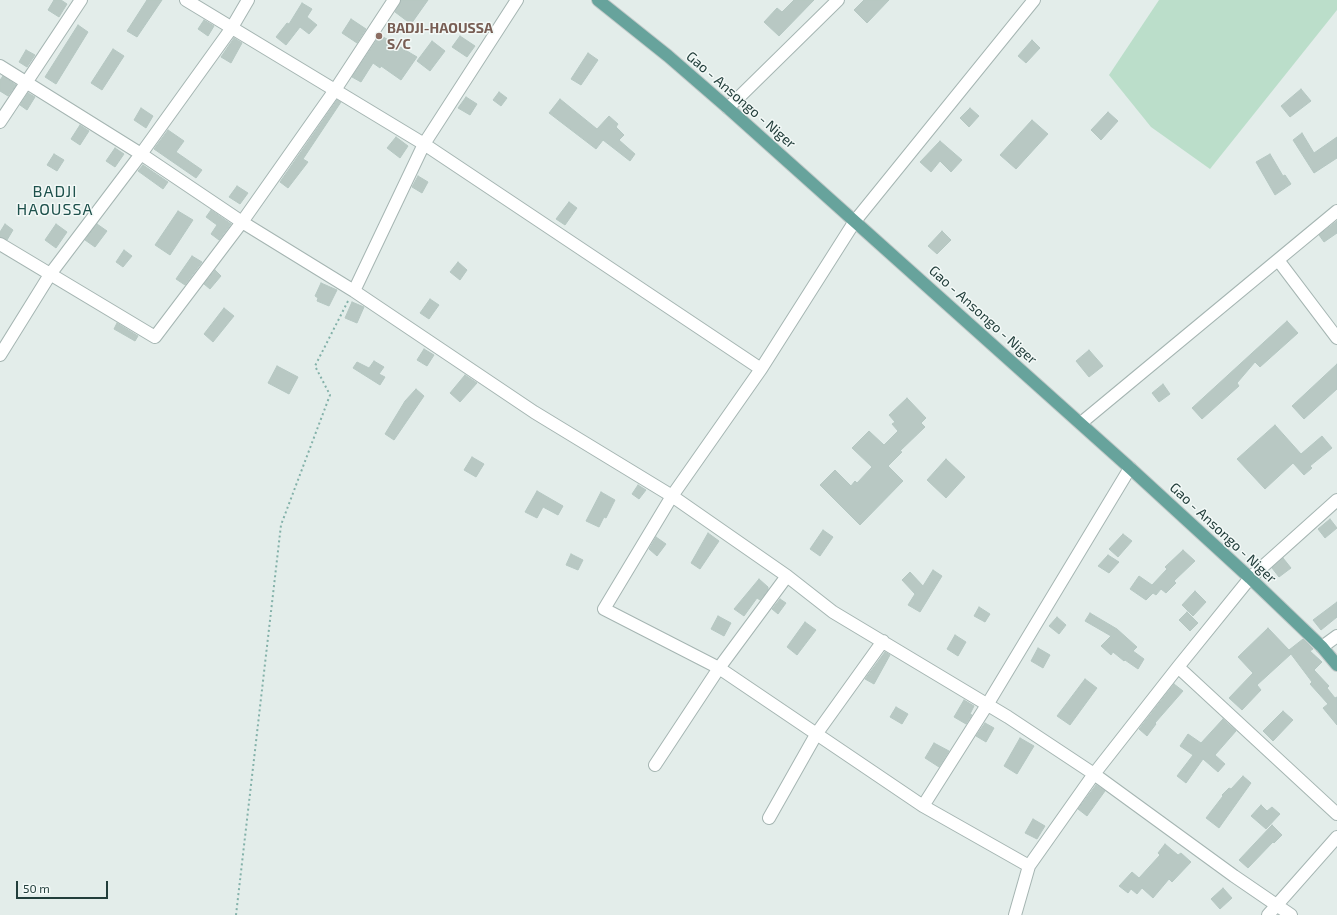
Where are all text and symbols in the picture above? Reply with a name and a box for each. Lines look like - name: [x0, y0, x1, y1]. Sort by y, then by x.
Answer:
- place label: BADJI-HAOUSSA S/C: [387, 20, 493, 52]
- marker: BADJI-HAOUSSA S/C: [374, 31, 384, 41]
- street label: Gao - Ansongo - Niger: [683, 48, 799, 152]
- district label: BADJI HAOUSSA: [17, 182, 93, 220]
- street label: Gao - Ansongo - Niger: [926, 262, 1040, 368]
- street label: Gao - Ansongo - Niger: [1166, 479, 1280, 587]
- scale bar: [18, 873, 110, 899]
- text: 50 m: [23, 881, 50, 895]

